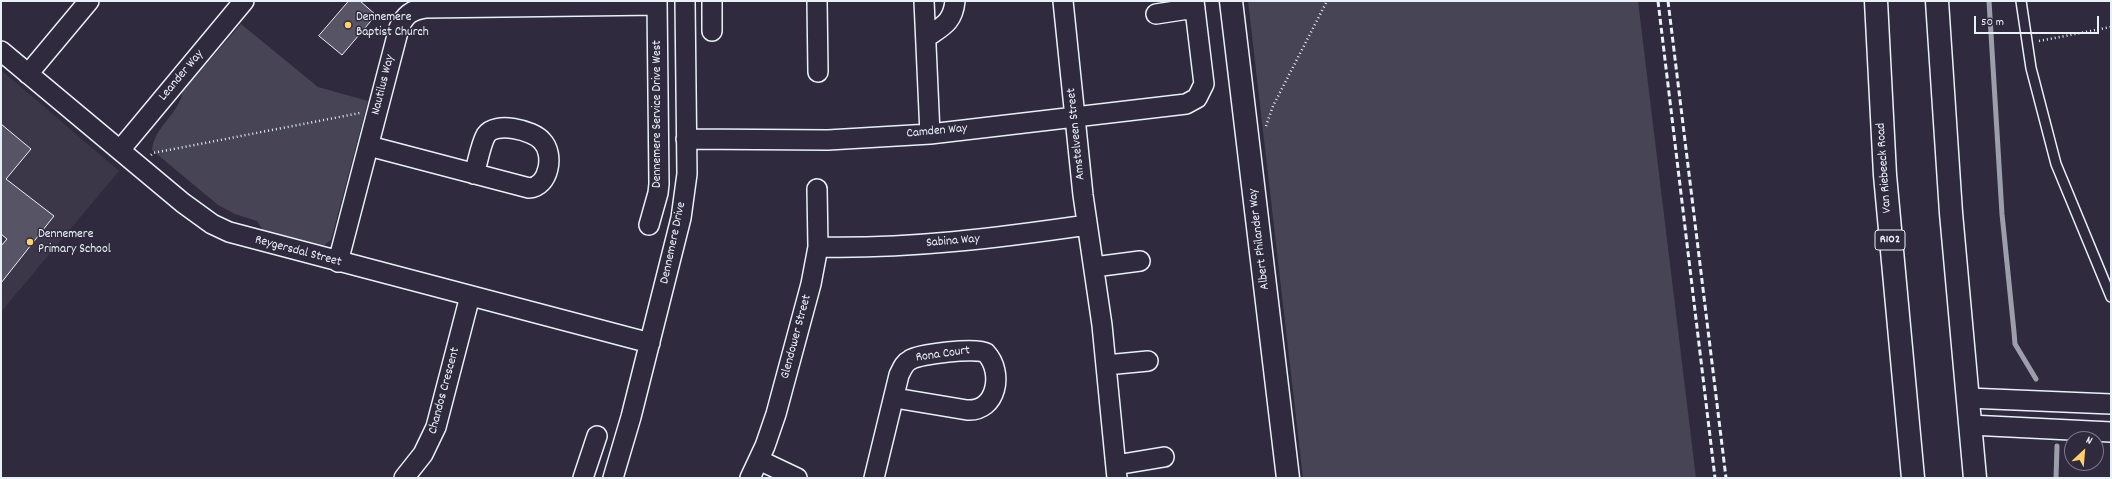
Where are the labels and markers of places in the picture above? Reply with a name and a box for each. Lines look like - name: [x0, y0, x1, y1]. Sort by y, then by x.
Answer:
- place label: Dennemere Baptist Church: [356, 10, 429, 41]
- marker: Dennemere Baptist Church: [343, 20, 353, 30]
- place label: Dennemere Primary School: [38, 227, 111, 258]
- marker: Dennemere Primary School: [25, 237, 35, 247]

